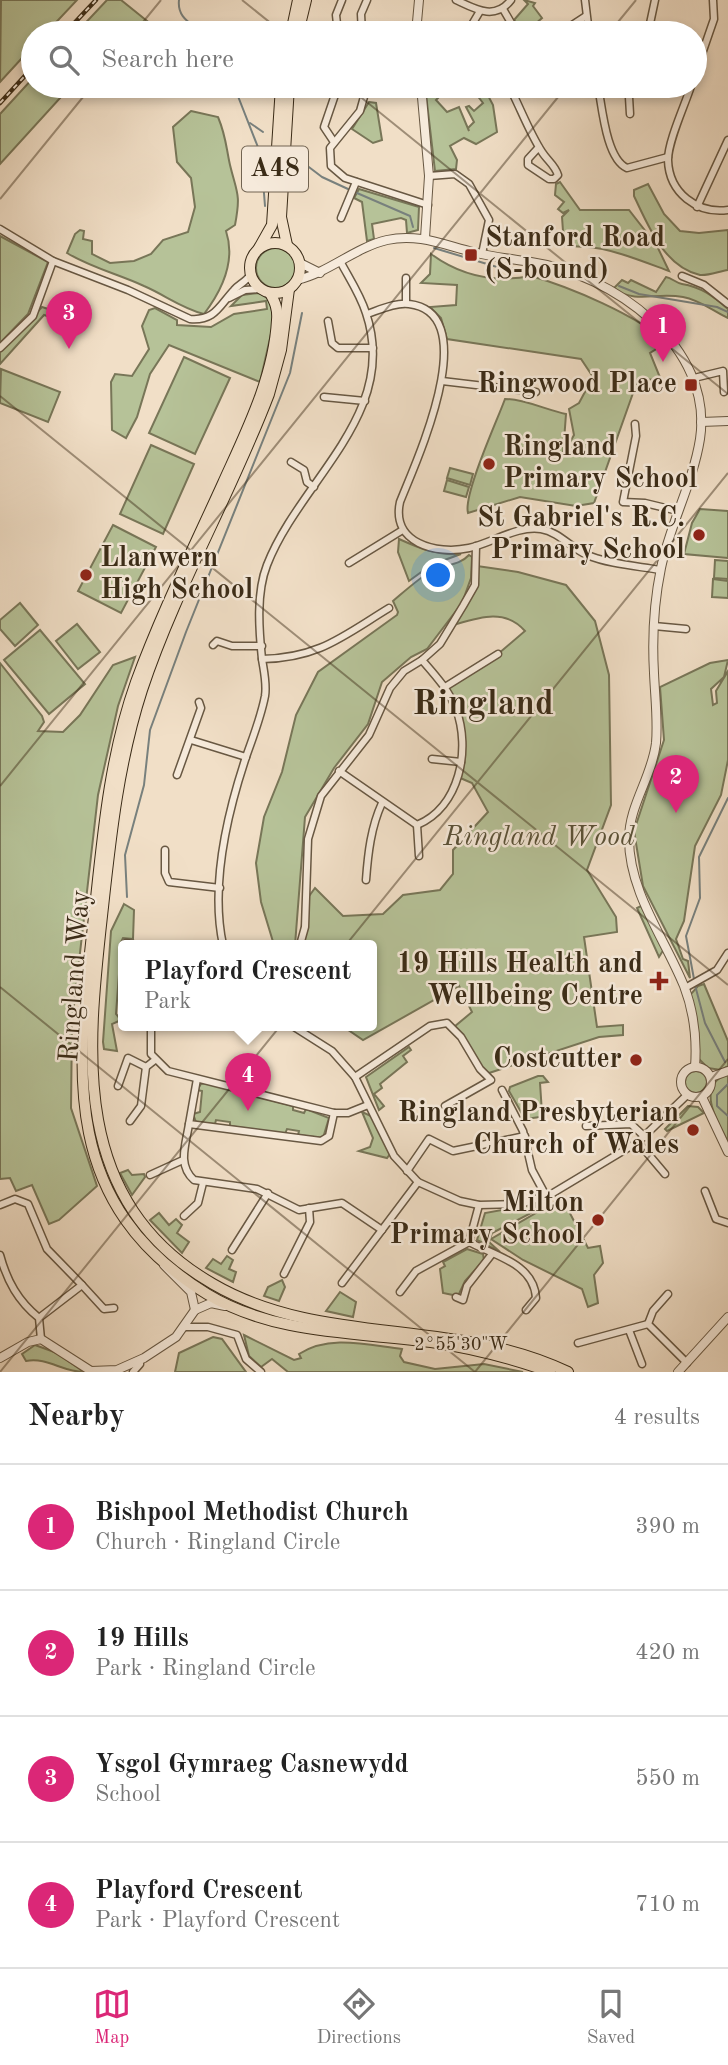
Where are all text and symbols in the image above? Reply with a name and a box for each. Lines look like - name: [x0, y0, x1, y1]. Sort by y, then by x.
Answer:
- search box: [21, 21, 707, 98]
- icon: search: [45, 41, 83, 79]
- text: Search here: [101, 47, 234, 73]
- road number: A48: [242, 146, 308, 192]
- place label: Stanford Road (S-bound): [485, 225, 665, 285]
- marker: Stanford Road (S-bound): [463, 247, 479, 263]
- pin: 3: [46, 291, 92, 349]
- pin: 1: [640, 304, 686, 362]
- place label: Ringwood Place: [477, 371, 677, 399]
- marker: Ringwood Place: [683, 377, 699, 393]
- place label: Ringland Primary School: [503, 434, 698, 494]
- marker: Ringland Primary School: [481, 456, 497, 472]
- place label: St Gabriel's R.C. Primary School: [477, 505, 685, 565]
- marker: St Gabriel's R.C. Primary School: [691, 527, 707, 543]
- place label: Llanwern High School: [100, 545, 254, 605]
- your location: [421, 558, 455, 592]
- marker: Llanwern High School: [78, 567, 94, 583]
- district label: Ringland: [412, 687, 554, 722]
- pin: 2: [653, 755, 699, 813]
- park label: Ringland Wood: [442, 824, 635, 852]
- street label: Ringland Way: [56, 889, 96, 1063]
- popup: [118, 940, 377, 1031]
- place label: 19 Hills Health and Wellbeing Centre: [396, 951, 643, 1011]
- text: Playford Crescent: [144, 959, 351, 985]
- marker: 19 Hills Health and Wellbeing Centre: [649, 971, 669, 991]
- text: Park: [144, 990, 191, 1013]
- place label: Costcutter: [493, 1046, 622, 1074]
- marker: Costcutter: [628, 1052, 644, 1068]
- pin: 4: [225, 1053, 271, 1111]
- place label: Ringland Presbyterian Church of Wales: [398, 1100, 679, 1160]
- marker: Ringland Presbyterian Church of Wales: [685, 1122, 701, 1138]
- place label: Milton Primary School: [390, 1190, 584, 1250]
- marker: Milton Primary School: [590, 1212, 606, 1228]
- text: 2°55'30"W: [414, 1336, 508, 1354]
- text: Nearby: [28, 1402, 125, 1432]
- text: 4 results: [614, 1406, 700, 1429]
- text: Bishpool Methodist Church: [95, 1500, 409, 1526]
- text: 1: [44, 1515, 58, 1538]
- text: 390 m: [635, 1515, 700, 1538]
- text: Church · Ringland Circle: [95, 1531, 340, 1554]
- text: 19 Hills: [95, 1626, 189, 1652]
- text: 2: [44, 1641, 58, 1664]
- text: 420 m: [635, 1641, 700, 1664]
- text: Park · Ringland Circle: [95, 1657, 316, 1680]
- text: Ysgol Gymraeg Casnewydd: [95, 1752, 409, 1778]
- text: 3: [44, 1767, 58, 1790]
- text: 550 m: [635, 1767, 700, 1790]
- text: School: [95, 1783, 161, 1806]
- text: Playford Crescent: [95, 1878, 302, 1904]
- text: 4: [44, 1893, 58, 1916]
- text: 710 m: [635, 1893, 700, 1916]
- text: Park · Playford Crescent: [95, 1909, 340, 1932]
- tab: Map: [93, 1985, 131, 2050]
- tab: Directions: [317, 1985, 401, 2050]
- tab: Saved: [587, 1985, 635, 2050]

